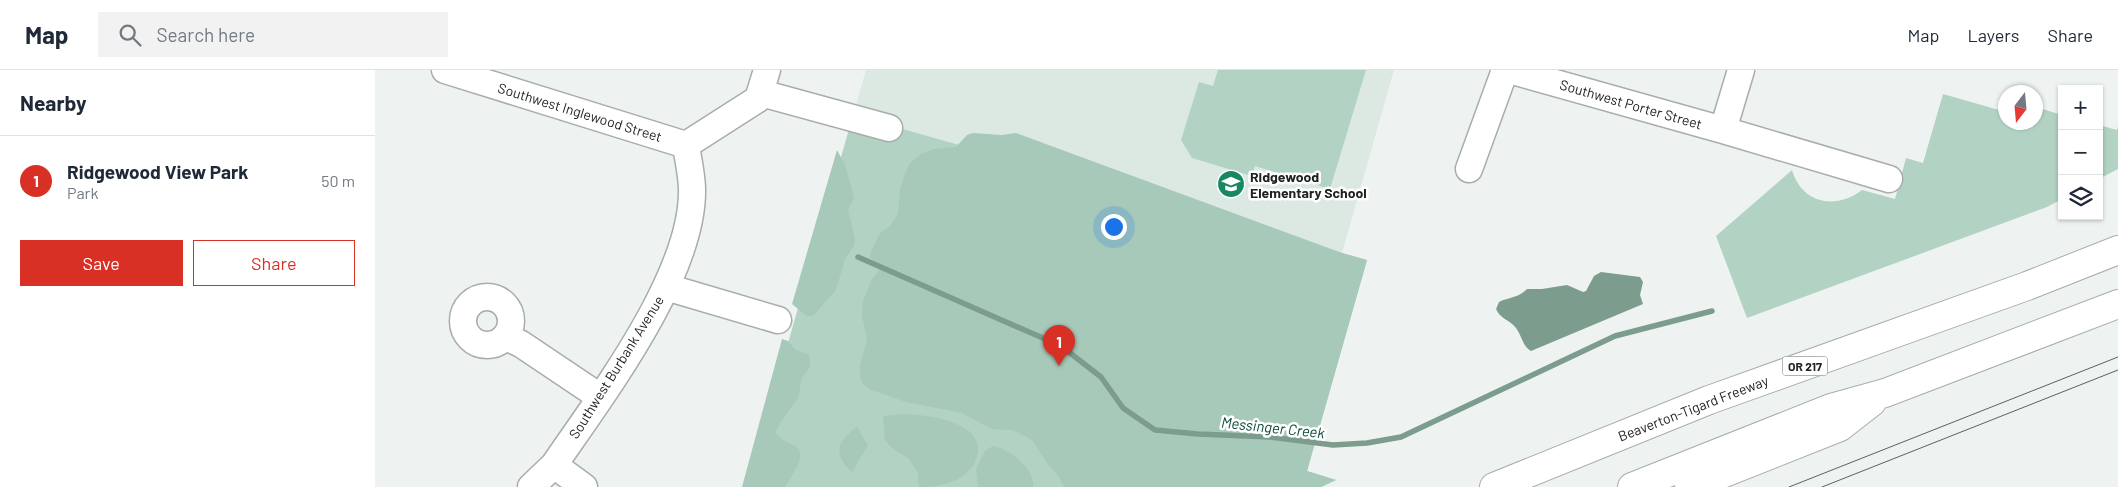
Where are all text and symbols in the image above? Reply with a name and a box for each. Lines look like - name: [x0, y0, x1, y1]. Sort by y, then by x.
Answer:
- search box: [98, 12, 448, 57]
- text: Map: [25, 20, 68, 49]
- icon: search: [116, 21, 144, 49]
- text: Search here: [156, 23, 255, 46]
- text: Map: [1907, 24, 1939, 46]
- text: Layers: [1967, 24, 2020, 46]
- text: Share: [2048, 24, 2093, 46]
- street label: Southwest Porter Street: [1558, 76, 1704, 132]
- street label: Southwest Inglewood Street: [496, 79, 664, 145]
- north arrow: [1998, 85, 2043, 130]
- map controls: [2058, 85, 2103, 220]
- button: +: [2058, 85, 2103, 130]
- text: Nearby: [20, 90, 86, 115]
- button: −: [2058, 130, 2103, 175]
- text: Ridgewood View Park: [67, 160, 248, 183]
- place label: Ridgewood Elementary School: [1250, 168, 1367, 201]
- school or university icon: Ridgewood Elementary School: [1216, 169, 1246, 199]
- text: 1: [33, 171, 39, 190]
- text: 50 m: [321, 171, 355, 190]
- button: layers: [2058, 175, 2103, 220]
- text: Park: [67, 183, 98, 202]
- your location: [1101, 214, 1127, 240]
- button: Save: [20, 240, 183, 286]
- button: Share: [193, 240, 355, 286]
- street label: Southwest Burbank Avenue: [565, 292, 667, 442]
- pin: 1: [1043, 325, 1075, 366]
- road number: OR 217: [1783, 356, 1827, 376]
- street label: Beaverton-Tigard Freeway: [1615, 371, 1771, 445]
- water label: Messinger Creek: [1220, 413, 1326, 441]

